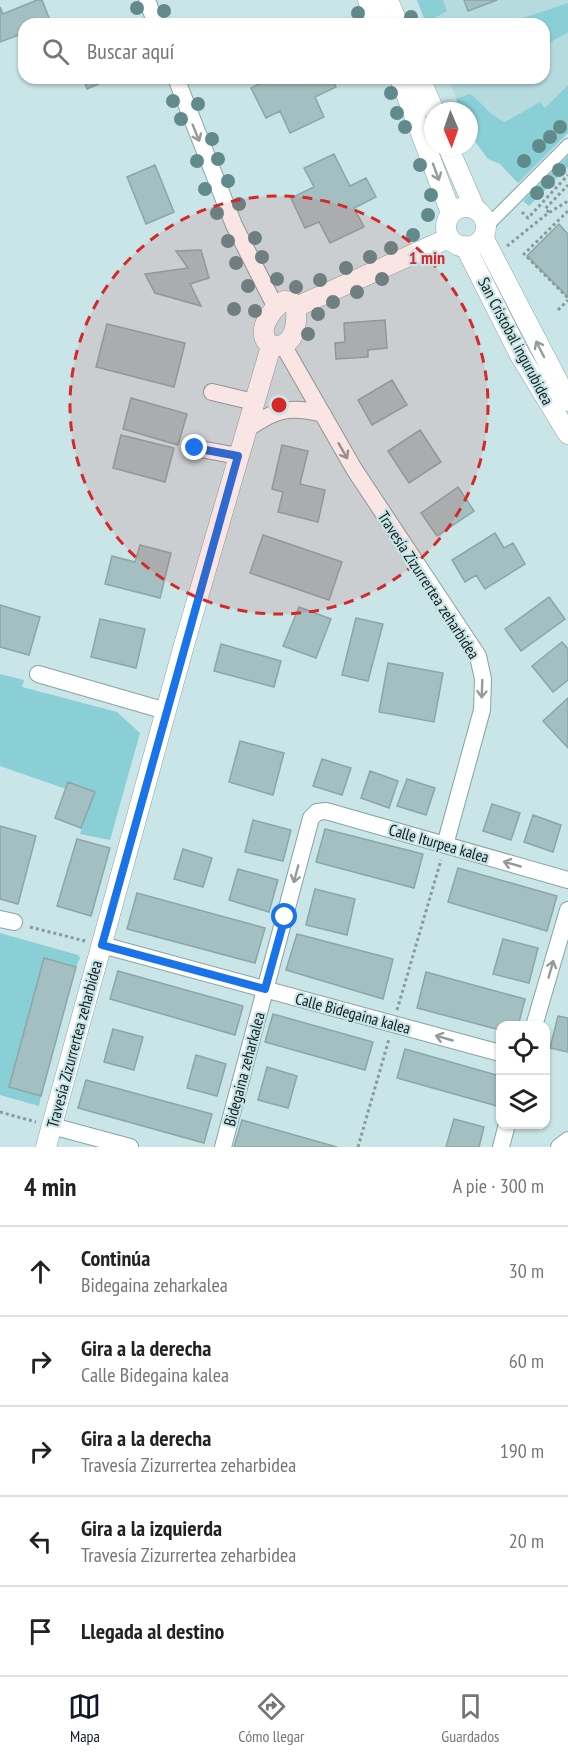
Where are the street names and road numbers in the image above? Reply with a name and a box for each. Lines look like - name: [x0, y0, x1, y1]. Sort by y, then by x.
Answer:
- street label: San Cristobal ingurubidea: [474, 274, 558, 408]
- street label: Travesía Zizurrertea zeharbidea: [374, 507, 484, 663]
- street label: Calle Iturpea kalea: [387, 819, 491, 867]
- street label: Travesía Zizurrertea zeharbidea: [42, 958, 106, 1130]
- street label: Calle Bidegaina kalea: [293, 988, 413, 1038]
- street label: Bidegaina zeharkalea: [219, 1010, 269, 1128]

